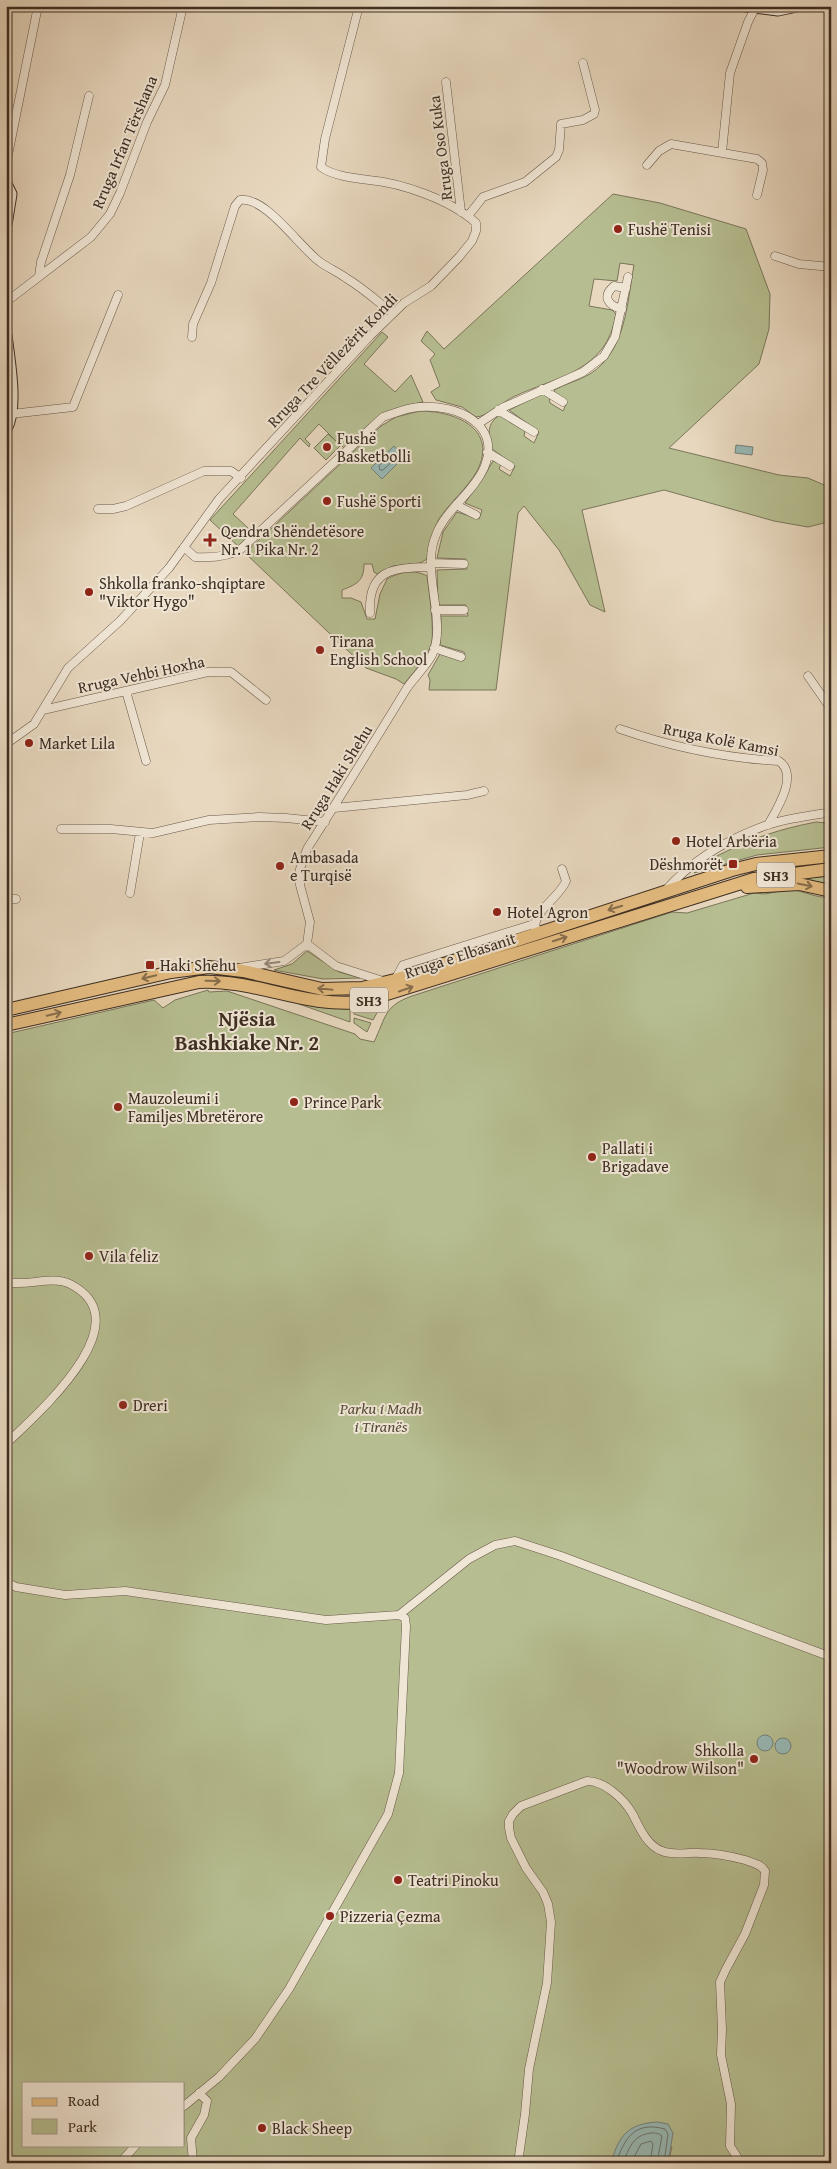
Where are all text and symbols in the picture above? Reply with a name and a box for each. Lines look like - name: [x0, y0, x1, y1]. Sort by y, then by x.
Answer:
- street label: Rruga Irfan Tërshana: [85, 71, 163, 212]
- street label: Rruga Oso Kuka: [422, 94, 458, 202]
- place label: Fushë Tenisi: [628, 217, 712, 241]
- marker: Fushë Tenisi: [612, 223, 624, 235]
- street label: Rruga Tre Vëllezërit Kondi: [261, 287, 403, 433]
- place label: Fushë Basketbolli: [337, 426, 411, 468]
- marker: Fushë Basketbolli: [321, 441, 333, 453]
- place label: Fushë Sporti: [337, 489, 422, 513]
- marker: Fushë Sporti: [321, 495, 333, 507]
- place label: Qendra Shëndetësore Nr. 1 Pika Nr. 2: [221, 519, 364, 561]
- marker: Qendra Shëndetësore Nr. 1 Pika Nr. 2: [203, 533, 217, 547]
- place label: Shkolla franko-shqiptare "Viktor Hygo": [99, 571, 265, 613]
- marker: Shkolla franko-shqiptare "Viktor Hygo": [83, 586, 95, 598]
- place label: Tirana English School: [330, 629, 428, 671]
- marker: Tirana English School: [314, 644, 326, 656]
- street label: Rruga Vehbi Hoxha: [75, 649, 207, 699]
- street label: Rruga Kolë Kamsi: [661, 716, 782, 762]
- street label: Rruga Haki Shehu: [294, 720, 378, 834]
- place label: Market Lila: [39, 731, 116, 755]
- marker: Market Lila: [23, 737, 35, 749]
- place label: Hotel Arbëria: [686, 829, 777, 853]
- marker: Hotel Arbëria: [670, 835, 682, 847]
- place label: Ambasada e Turqisë: [290, 845, 359, 887]
- place label: Dëshmorët: [649, 852, 723, 876]
- marker: Dëshmorët: [727, 858, 739, 870]
- marker: Ambasada e Turqisë: [274, 860, 286, 872]
- road number: SH3: [757, 862, 795, 888]
- one-way arrow: [797, 881, 813, 891]
- place label: Hotel Agron: [507, 900, 588, 924]
- one-way arrow: [608, 904, 624, 914]
- marker: Hotel Agron: [491, 906, 503, 918]
- street label: Rruga e Elbasanit: [401, 926, 519, 984]
- one-way arrow: [552, 934, 568, 943]
- place label: Haki Shehu: [160, 953, 237, 977]
- one-way arrow: [265, 958, 281, 968]
- marker: Haki Shehu: [144, 959, 156, 971]
- one-way arrow: [141, 973, 157, 982]
- one-way arrow: [204, 977, 220, 986]
- one-way arrow: [318, 984, 334, 994]
- one-way arrow: [398, 984, 413, 993]
- road number: SH3: [350, 988, 388, 1012]
- district label: Njësia Bashkiake Nr. 2: [175, 1003, 319, 1058]
- one-way arrow: [45, 1009, 61, 1018]
- place label: Mauzoleumi i Familjes Mbretërore: [128, 1086, 263, 1128]
- place label: Prince Park: [304, 1090, 383, 1114]
- marker: Prince Park: [288, 1096, 300, 1108]
- marker: Mauzoleumi i Familjes Mbretërore: [112, 1101, 124, 1113]
- place label: Pallati i Brigadave: [602, 1136, 669, 1178]
- marker: Pallati i Brigadave: [586, 1151, 598, 1163]
- place label: Vila feliz: [99, 1244, 158, 1268]
- marker: Vila feliz: [83, 1250, 95, 1262]
- place label: Dreri: [133, 1393, 168, 1417]
- park label: Parku i Madh i Tiranës: [339, 1396, 422, 1438]
- marker: Dreri: [117, 1399, 129, 1411]
- place label: Shkolla "Woodrow Wilson": [617, 1738, 744, 1780]
- marker: Shkolla "Woodrow Wilson": [748, 1753, 760, 1765]
- place label: Teatri Pinoku: [408, 1868, 499, 1892]
- marker: Teatri Pinoku: [392, 1874, 404, 1886]
- place label: Pizzeria Çezma: [340, 1904, 441, 1928]
- marker: Pizzeria Çezma: [324, 1910, 336, 1922]
- legend: [22, 2082, 185, 2146]
- text: Road: [68, 2090, 99, 2111]
- text: Park: [68, 2116, 97, 2137]
- place label: Black Sheep: [272, 2116, 352, 2140]
- marker: Black Sheep: [256, 2122, 268, 2134]

